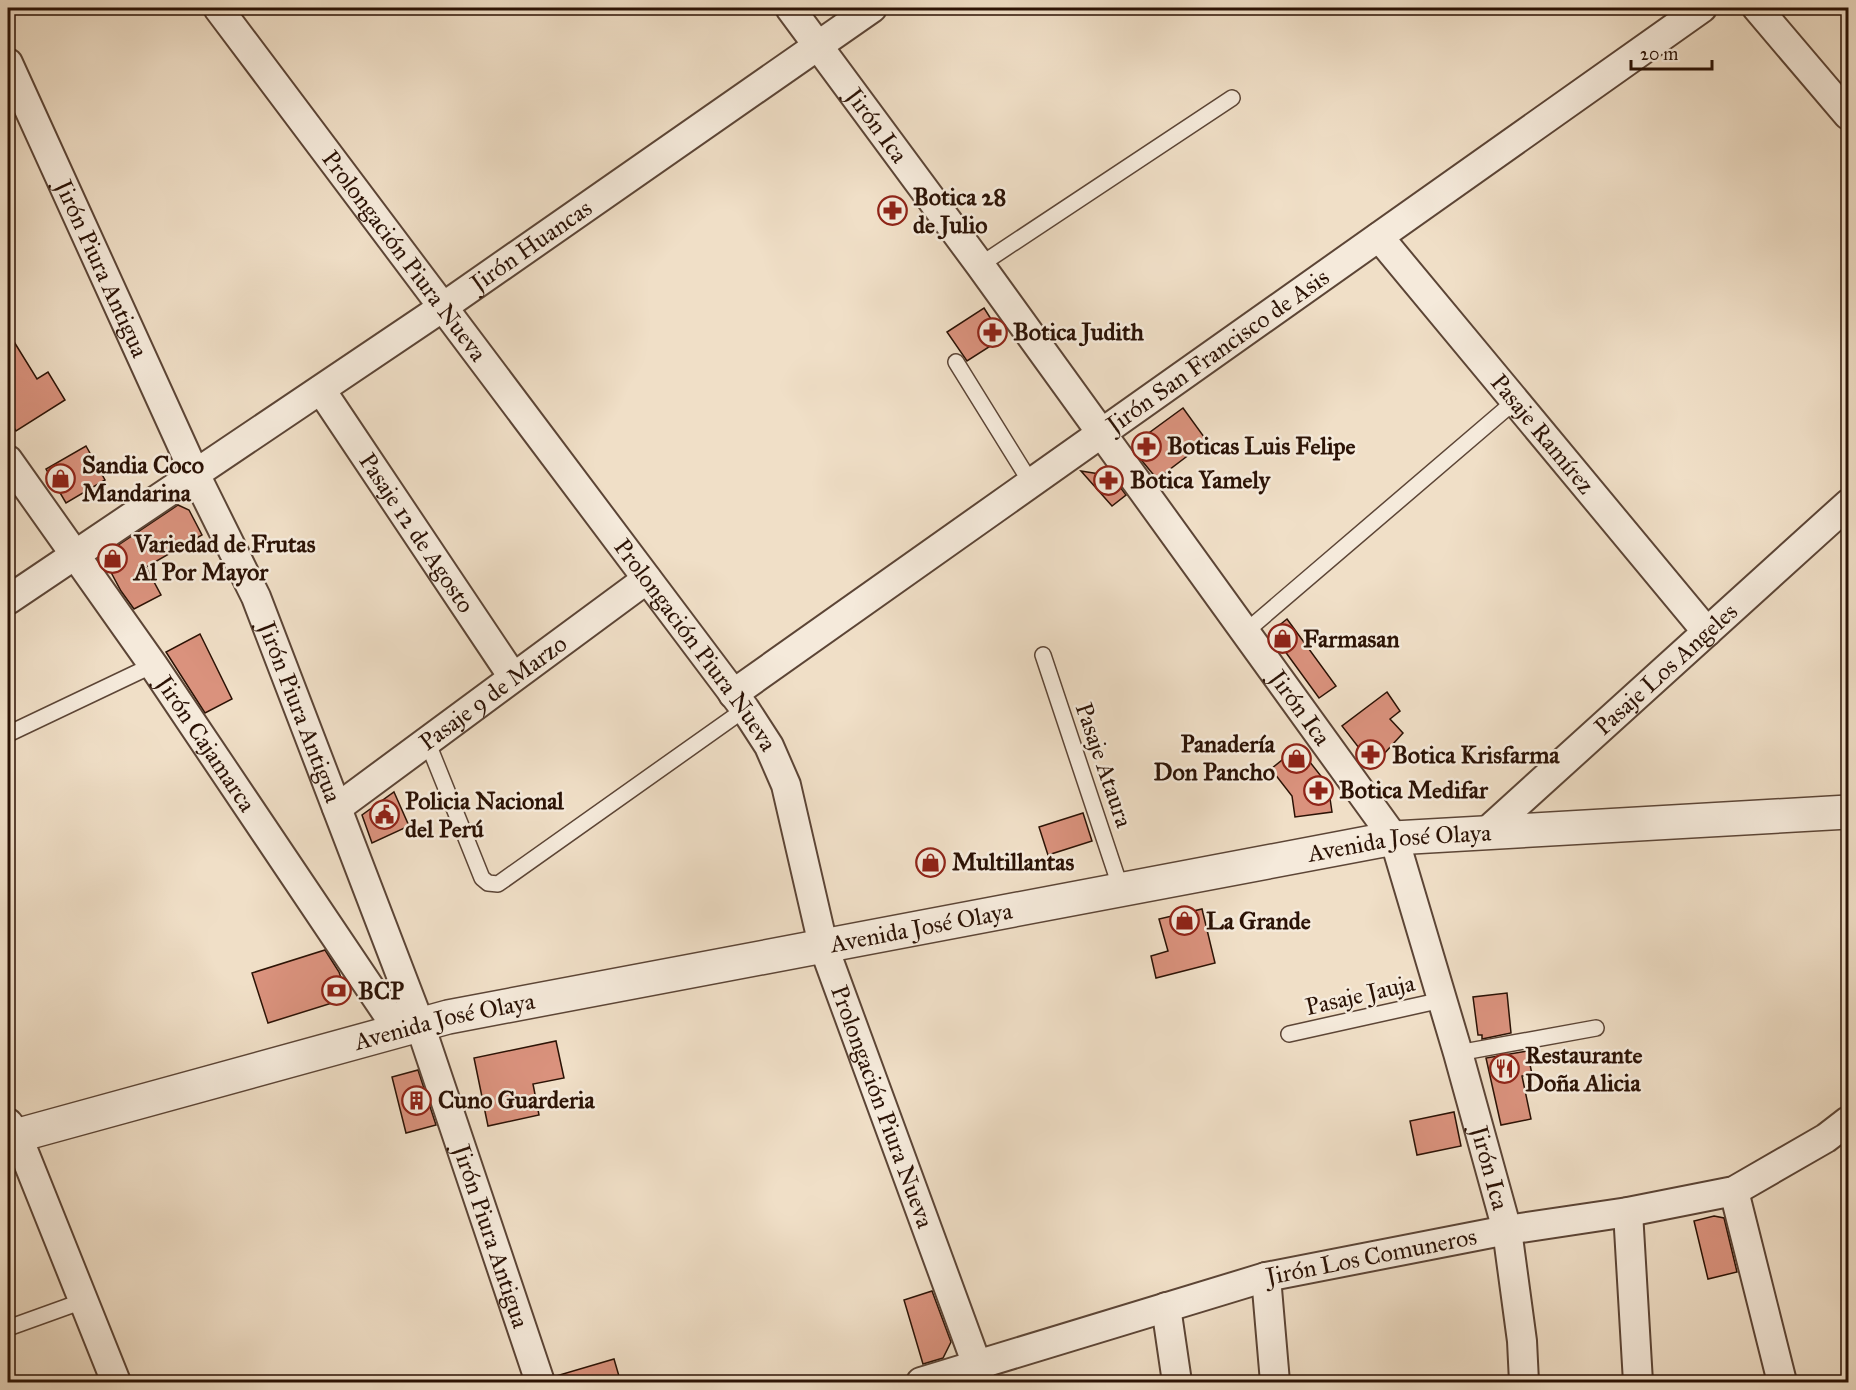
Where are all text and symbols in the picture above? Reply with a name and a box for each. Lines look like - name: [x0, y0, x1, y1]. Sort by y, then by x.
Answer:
- scale bar: [1631, 33, 1712, 71]
- text: 20 m: [1640, 43, 1678, 65]
- street label: Jirón Ica: [837, 80, 915, 169]
- street label: Prolongación Piura Nueva: [315, 144, 494, 368]
- street label: Jirón Piura Antigua: [47, 173, 155, 363]
- place label: Botica 28 de Julio: [913, 182, 1006, 240]
- street label: Jirón Huancas: [462, 193, 598, 300]
- pharmacy icon: Botica 28 de Julio: [876, 195, 908, 227]
- street label: Jirón San Francisco de Asis: [1098, 262, 1335, 441]
- pharmacy icon: Botica Judith: [976, 316, 1008, 348]
- place label: Botica Judith: [1013, 317, 1145, 347]
- street label: Pasaje Ramírez: [1484, 368, 1601, 500]
- pharmacy icon: Boticas Luis Felipe: [1130, 430, 1162, 462]
- place label: Boticas Luis Felipe: [1167, 431, 1356, 461]
- street label: Pasaje 12 de Agosto: [352, 447, 481, 619]
- place label: Sandia Coco Mandarina: [82, 450, 204, 508]
- shop icon: Sandia Coco Mandarina: [45, 463, 77, 495]
- pharmacy icon: Botica Yamely: [1093, 464, 1125, 496]
- place label: Botica Yamely: [1130, 465, 1272, 495]
- place label: Variedad de Frutas Al Por Mayor: [132, 529, 316, 587]
- street label: Prolongación Piura Nueva: [607, 533, 784, 757]
- shop icon: Variedad de Frutas Al Por Mayor: [97, 542, 129, 574]
- street label: Pasaje Los Angeles: [1588, 597, 1744, 742]
- street label: Jirón Piura Antigua: [251, 614, 349, 808]
- shop icon: Farmasan: [1266, 623, 1298, 655]
- place label: Farmasan: [1303, 624, 1399, 654]
- street label: Pasaje 9 de Marzo: [413, 628, 573, 757]
- street label: Jirón Ica: [1261, 662, 1338, 752]
- street label: Jirón Cajamarca: [148, 668, 263, 818]
- street label: Pasaje Ataura: [1069, 699, 1140, 832]
- place label: Panadería Don Pancho: [1154, 729, 1276, 787]
- pharmacy icon: Botica Krisfarma: [1355, 739, 1387, 771]
- place label: Botica Krisfarma: [1392, 740, 1560, 770]
- shop icon: Panadería Don Pancho: [1280, 742, 1312, 774]
- pharmacy icon: Botica Medifar: [1302, 774, 1334, 806]
- place label: Botica Medifar: [1339, 775, 1489, 805]
- place label: Policia Nacional del Perú: [405, 786, 564, 844]
- public building icon: Policia Nacional del Perú: [368, 799, 400, 831]
- street label: Avenida José Olaya: [1304, 817, 1493, 869]
- shop icon: Multillantas: [915, 846, 947, 878]
- place label: Multillantas: [952, 847, 1074, 877]
- street label: Avenida José Olaya: [827, 895, 1016, 960]
- shop icon: La Grande: [1169, 905, 1201, 937]
- place label: La Grande: [1206, 906, 1311, 936]
- street label: Pasaje Jauja: [1302, 968, 1418, 1022]
- bank icon: BCP: [321, 975, 353, 1007]
- place label: BCP: [358, 976, 404, 1006]
- street label: Prolongación Piura Nueva: [824, 981, 941, 1233]
- street label: Avenida José Olaya: [350, 986, 538, 1057]
- place label: Restaurante Doña Alicia: [1525, 1040, 1642, 1098]
- restaurant icon: Restaurante Doña Alicia: [1488, 1053, 1520, 1085]
- building icon: Cuno Guarderia: [401, 1084, 433, 1116]
- place label: Cuno Guarderia: [438, 1085, 596, 1115]
- street label: Jirón Ica: [1463, 1120, 1516, 1214]
- street label: Jirón Piura Antigua: [445, 1138, 536, 1333]
- street label: Jirón Los Comuneros: [1261, 1221, 1479, 1292]

